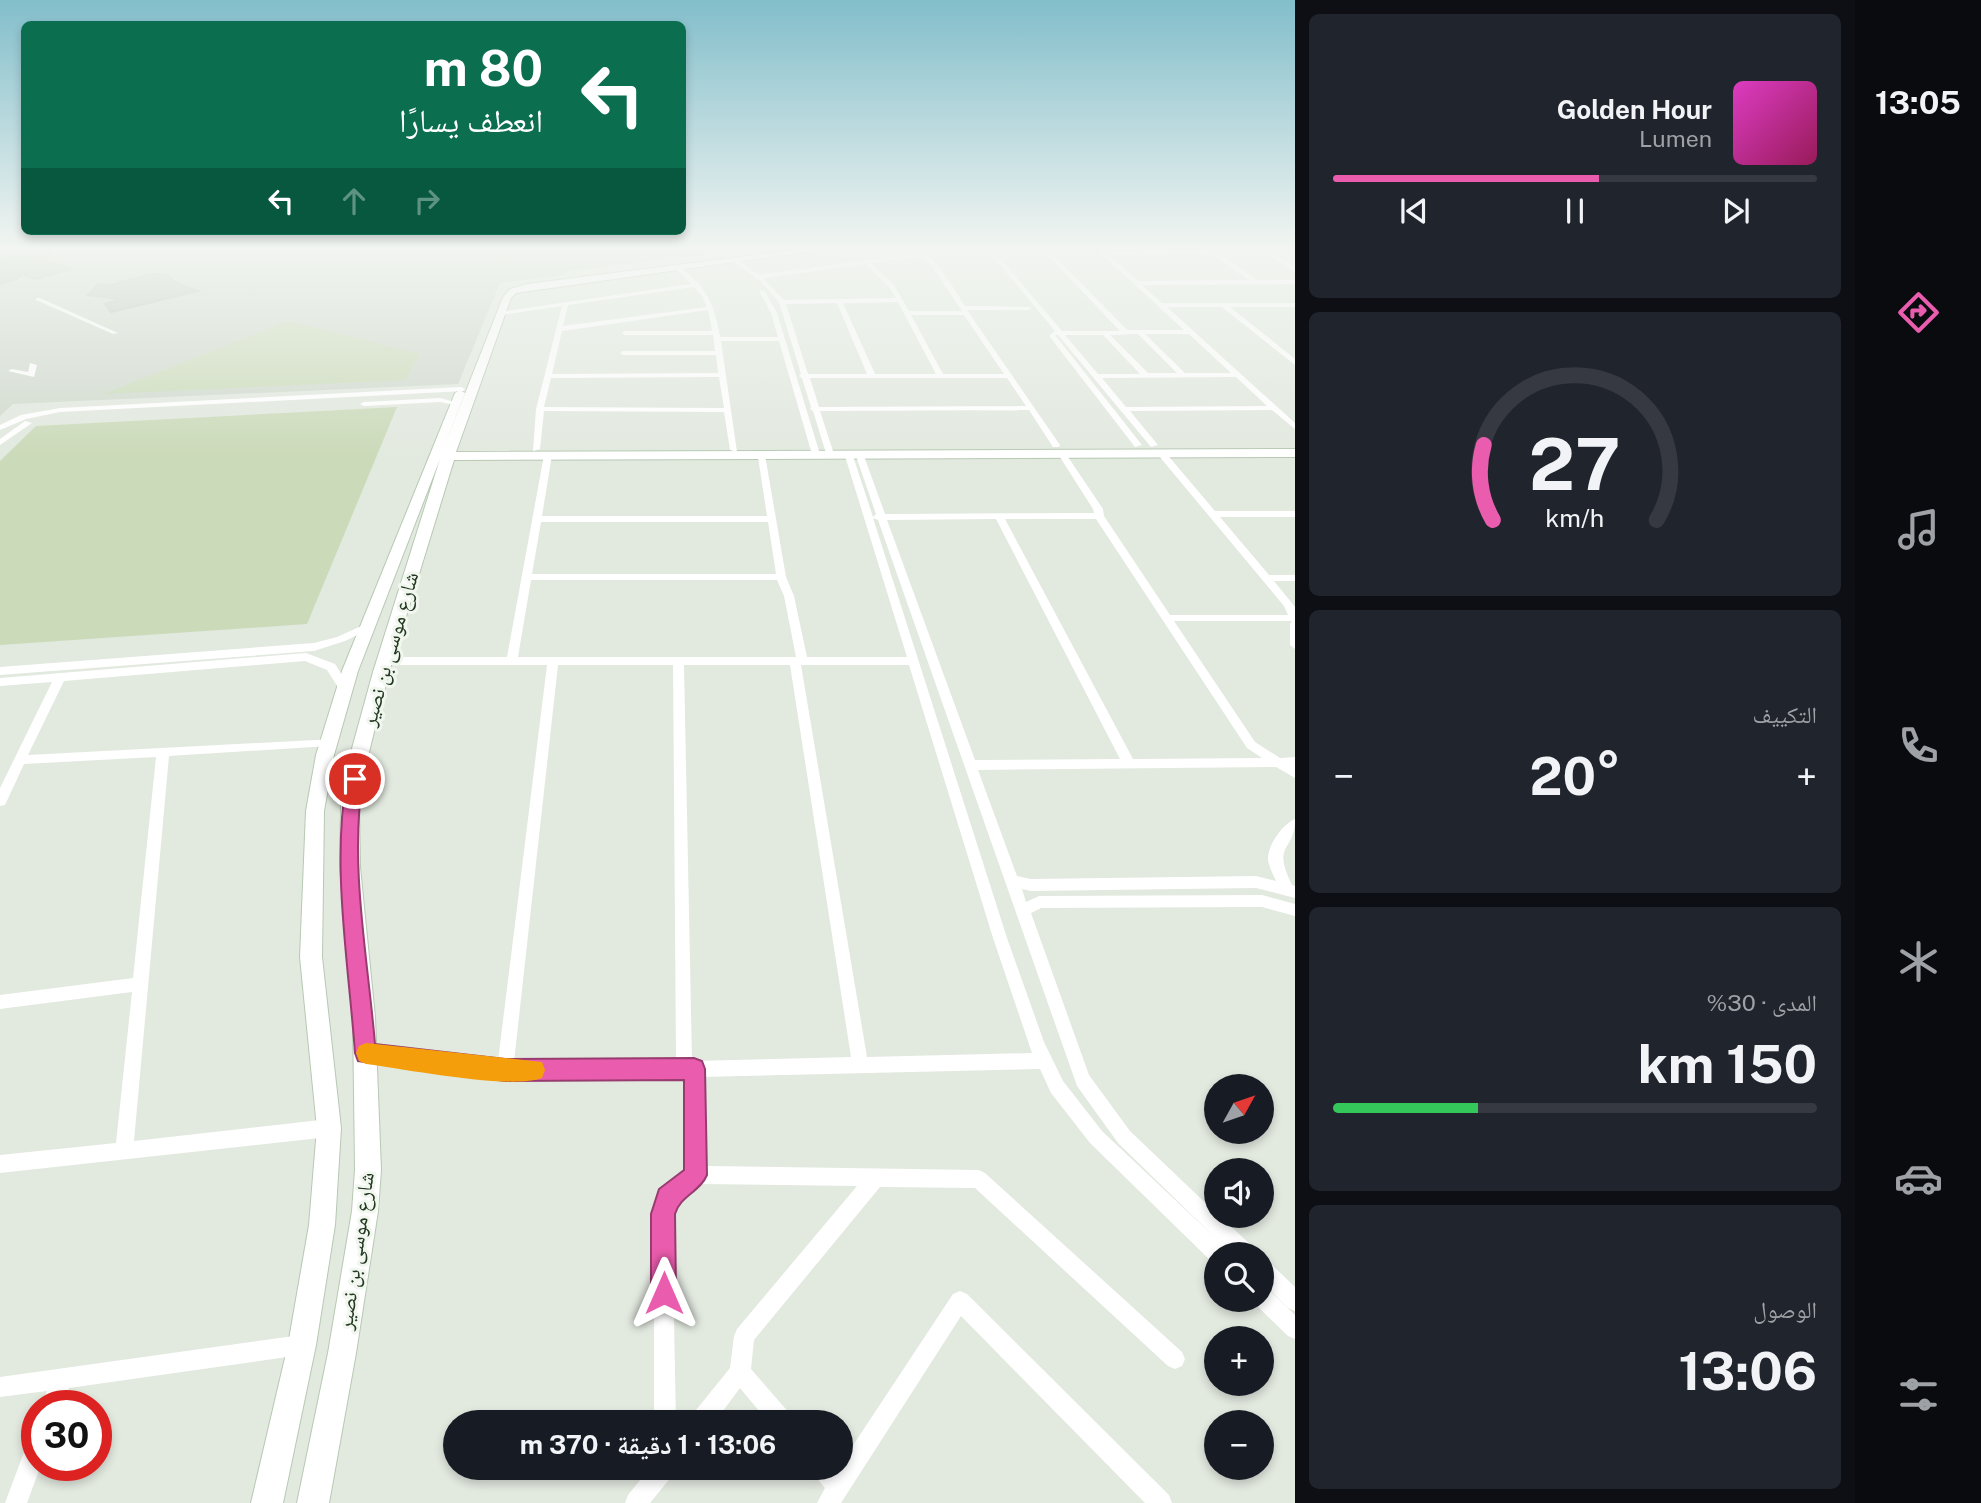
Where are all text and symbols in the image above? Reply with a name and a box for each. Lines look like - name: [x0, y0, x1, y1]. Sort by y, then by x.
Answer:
- text: 80 m: [424, 39, 543, 97]
- icon: left: [567, 49, 658, 140]
- text: 13:05: [1875, 84, 1961, 121]
- text: Golden Hour: [1557, 94, 1712, 125]
- text: انعطف يسارًا: [399, 102, 543, 139]
- text: Lumen: [1639, 125, 1712, 152]
- icon: left: [262, 182, 300, 220]
- icon: ahead: [335, 182, 373, 220]
- icon: right: [408, 182, 446, 220]
- icon: previous: [1395, 192, 1433, 230]
- icon: pause: [1556, 192, 1594, 230]
- icon: next: [1717, 192, 1755, 230]
- icon: directions: [1894, 288, 1943, 337]
- text: 27: [1529, 421, 1621, 506]
- text: km/h: [1546, 502, 1604, 532]
- icon: music: [1894, 505, 1943, 554]
- street label: شارع موسى بن نصير: [355, 569, 424, 730]
- text: التكييف: [1752, 701, 1817, 728]
- icon: phone: [1894, 721, 1943, 770]
- text: 20°: [1529, 746, 1621, 807]
- pin: [325, 749, 385, 809]
- text: −: [1333, 754, 1354, 799]
- text: +: [1796, 754, 1817, 799]
- icon: arrive: [336, 760, 374, 798]
- icon: climate: [1894, 937, 1943, 986]
- text: المدى · 30%: [1707, 989, 1817, 1016]
- text: 150 km: [1638, 1034, 1817, 1095]
- north arrow: [1204, 1074, 1274, 1144]
- map controls: [1204, 1074, 1274, 1480]
- icon: car: [1894, 1154, 1943, 1203]
- button: sound: [1204, 1158, 1274, 1228]
- street label: شارع موسى بن نصير: [332, 1170, 380, 1333]
- button: search: [1204, 1242, 1274, 1312]
- position arrow: [627, 1256, 701, 1330]
- text: الوصول: [1753, 1296, 1817, 1323]
- button: +: [1204, 1326, 1274, 1396]
- text: 13:06: [1678, 1341, 1817, 1402]
- icon: filters: [1894, 1370, 1943, 1419]
- speed limit sign: 30: [21, 1390, 112, 1481]
- button: −: [1204, 1410, 1274, 1480]
- text: 13:06 · 1 دقيقة · 370 m: [520, 1429, 776, 1460]

